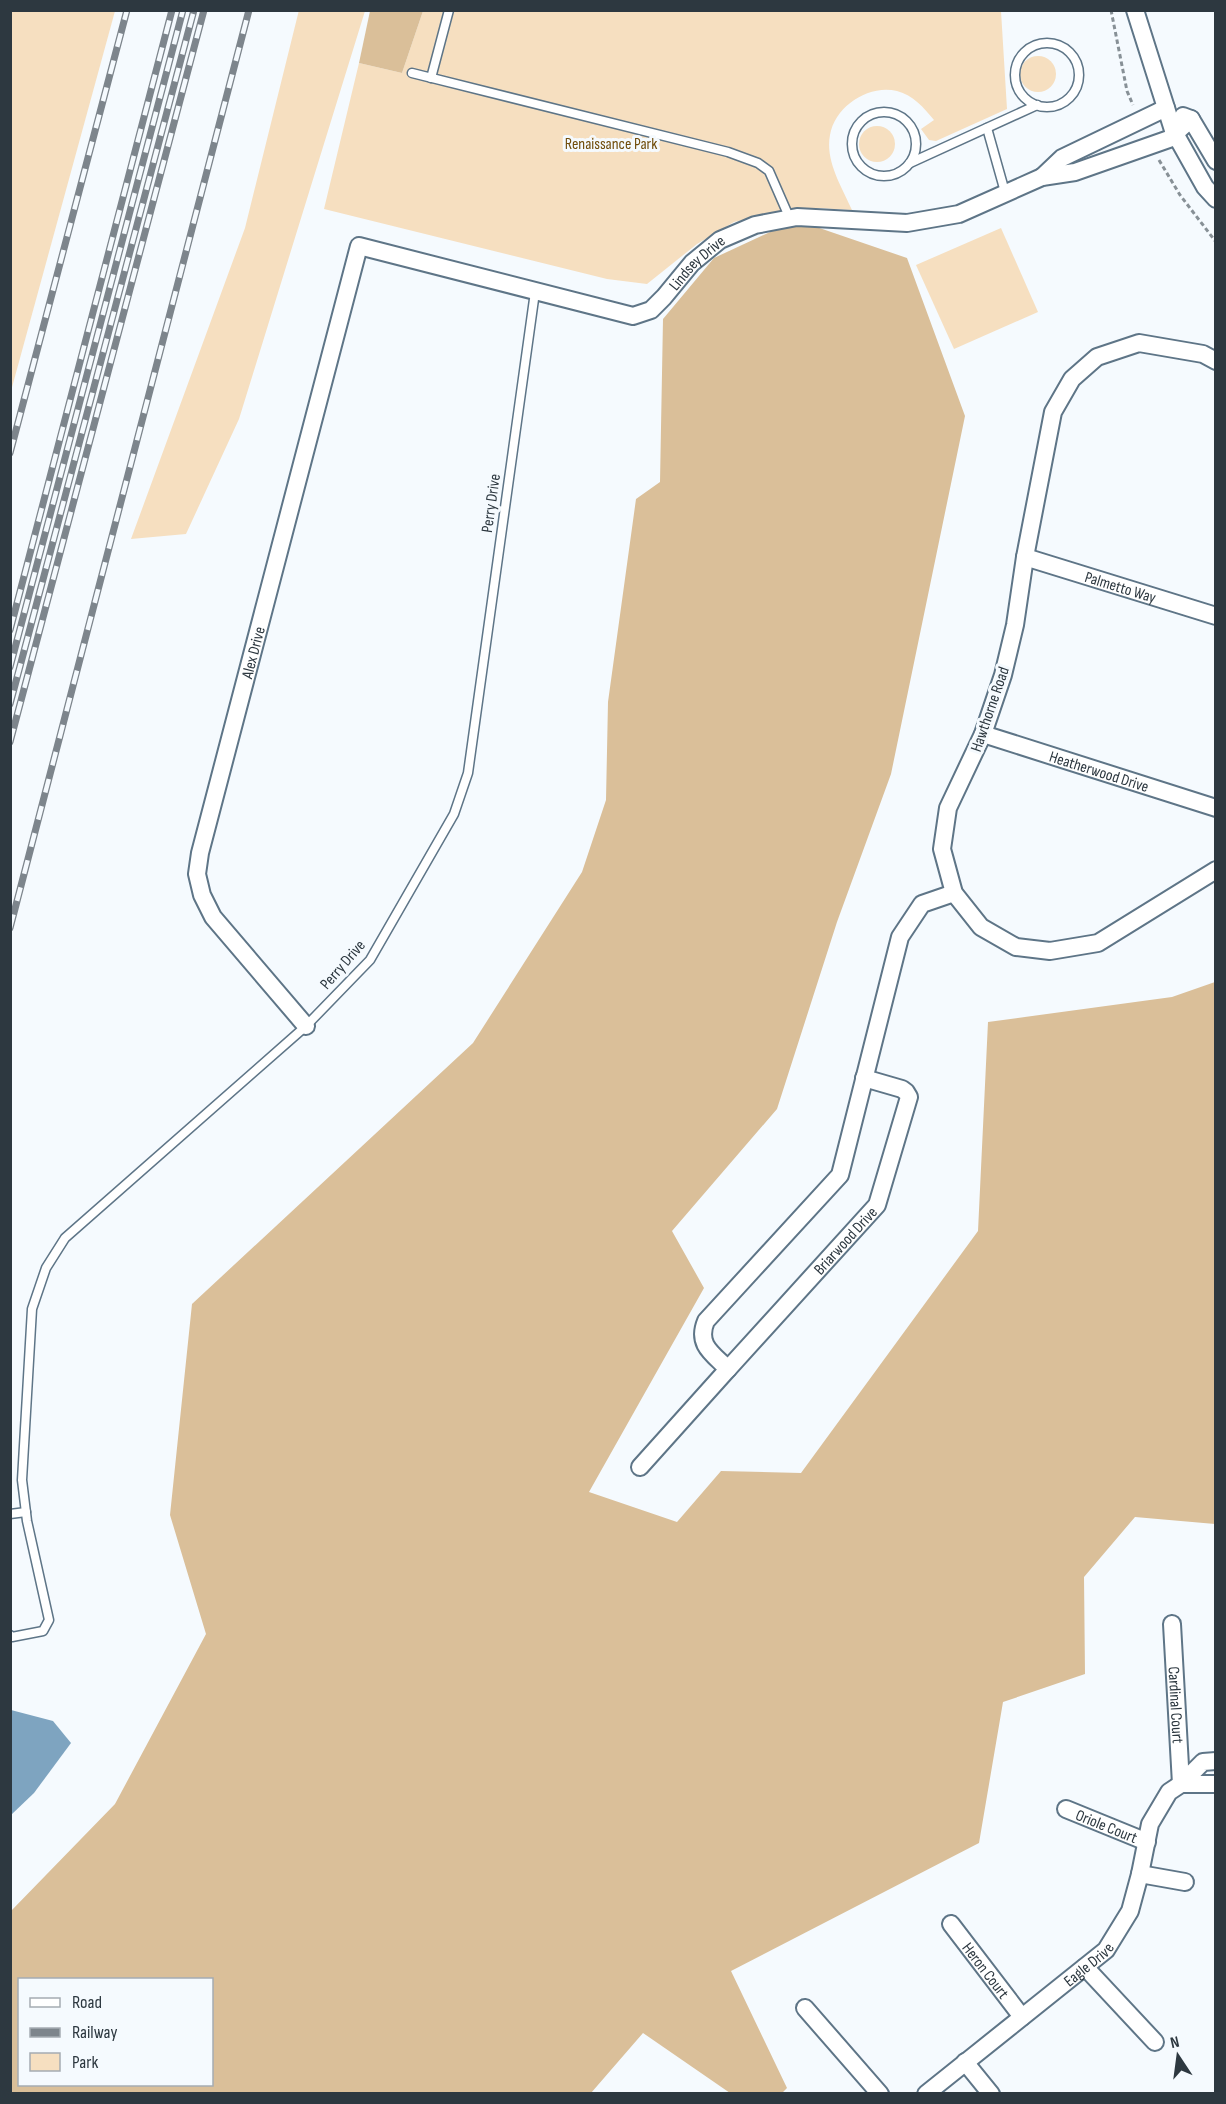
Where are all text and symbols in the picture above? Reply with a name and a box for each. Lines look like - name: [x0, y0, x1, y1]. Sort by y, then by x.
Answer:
- park label: Renaissance Park: [565, 135, 657, 154]
- street label: Lindsey Drive: [665, 232, 729, 295]
- street label: Perry Drive: [478, 473, 505, 534]
- street label: Palmetto Way: [1082, 568, 1158, 608]
- street label: Alex Drive: [238, 625, 270, 682]
- street label: Hawthorne Road: [967, 665, 1014, 754]
- street label: Heatherwood Drive: [1047, 748, 1151, 797]
- street label: Perry Drive: [317, 936, 370, 994]
- street label: Briarwood Drive: [810, 1203, 882, 1279]
- street label: Cardinal Court: [1163, 1666, 1187, 1744]
- street label: Oriole Court: [1073, 1806, 1140, 1848]
- street label: Heron Court: [958, 1939, 1013, 2003]
- street label: Eagle Drive: [1060, 1940, 1119, 1991]
- legend: [18, 1978, 213, 2086]
- text: Road: [72, 1992, 102, 2013]
- text: Railway: [72, 2022, 117, 2043]
- north arrow: [1148, 2026, 1208, 2086]
- text: N: [1169, 2033, 1181, 2053]
- text: Park: [72, 2052, 98, 2073]

